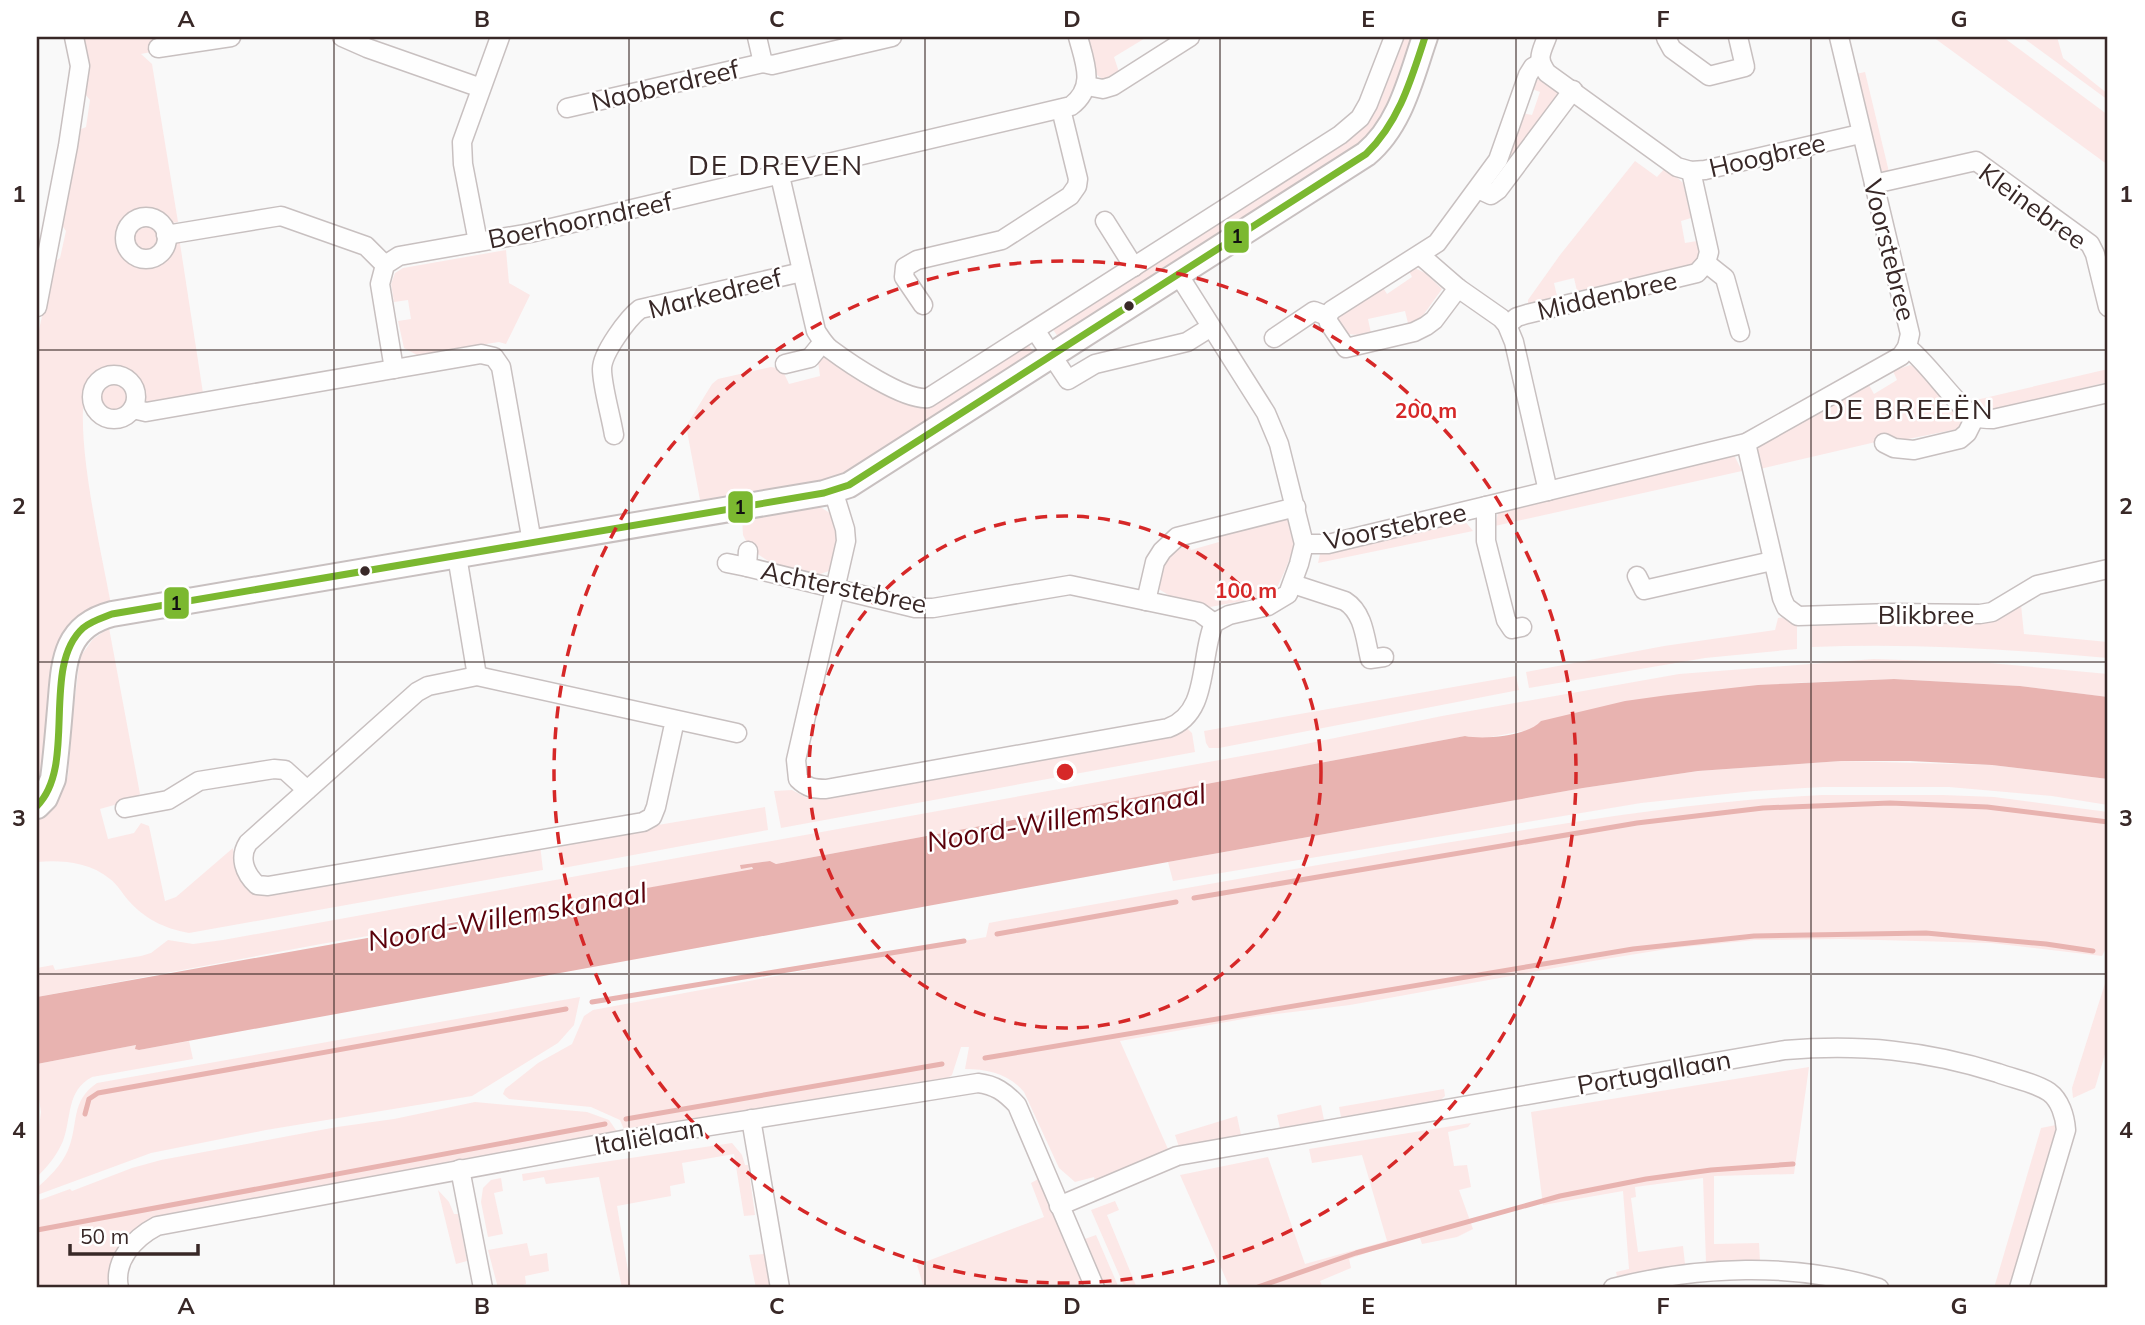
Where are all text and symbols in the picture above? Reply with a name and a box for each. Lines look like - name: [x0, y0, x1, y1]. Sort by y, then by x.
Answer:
- text: A: [177, 4, 195, 33]
- text: B: [474, 4, 490, 33]
- text: C: [769, 4, 785, 33]
- text: D: [1063, 4, 1081, 33]
- text: E: [1361, 4, 1375, 33]
- text: F: [1656, 4, 1670, 33]
- text: G: [1950, 4, 1968, 33]
- street label: Naoberdreef: [588, 52, 743, 118]
- street label: Hoogbree: [1706, 126, 1828, 184]
- district label: DE DREVEN: [688, 147, 864, 182]
- street label: Kleinebree: [1973, 156, 2093, 256]
- street label: Voorstebree: [1856, 176, 1924, 324]
- text: 1: [12, 179, 26, 208]
- text: 1: [2119, 179, 2133, 208]
- street label: Boerhoorndreef: [485, 184, 676, 256]
- line badge: 1: [1223, 220, 1250, 254]
- text: 1: [1231, 224, 1243, 248]
- street label: Markedreef: [645, 260, 786, 326]
- street label: Middenbree: [1534, 263, 1680, 327]
- unlabelled marker: [1122, 299, 1136, 313]
- district label: DE BREEËN: [1823, 391, 1995, 426]
- text: 200 m: [1395, 397, 1457, 423]
- line badge: 1: [727, 490, 754, 524]
- text: 2: [12, 491, 26, 520]
- text: 2: [2119, 491, 2133, 520]
- text: 1: [734, 495, 746, 519]
- street label: Voorstebree: [1321, 495, 1469, 557]
- street label: Achterstebree: [758, 553, 930, 621]
- unlabelled marker: [358, 564, 372, 578]
- text: 100 m: [1215, 577, 1277, 603]
- line badge: 1: [163, 586, 190, 620]
- text: 1: [170, 591, 182, 615]
- street label: Blikbree: [1878, 598, 1974, 631]
- centre of rings: [1053, 760, 1077, 784]
- water label: Noord-Willemskanaal: [924, 775, 1209, 859]
- text: 3: [12, 803, 26, 832]
- text: 3: [2119, 803, 2133, 832]
- water label: Noord-Willemskanaal: [365, 874, 650, 958]
- street label: Portugallaan: [1575, 1042, 1733, 1102]
- street label: Italiëlaan: [592, 1110, 706, 1162]
- text: 4: [12, 1115, 26, 1144]
- text: 4: [2119, 1115, 2133, 1144]
- scale bar: [70, 1213, 198, 1257]
- text: 50 m: [80, 1223, 129, 1249]
- text: A: [177, 1291, 195, 1320]
- text: B: [474, 1291, 490, 1320]
- text: C: [769, 1291, 785, 1320]
- text: D: [1063, 1291, 1081, 1320]
- text: E: [1361, 1291, 1375, 1320]
- text: F: [1656, 1291, 1670, 1320]
- text: G: [1950, 1291, 1968, 1320]

